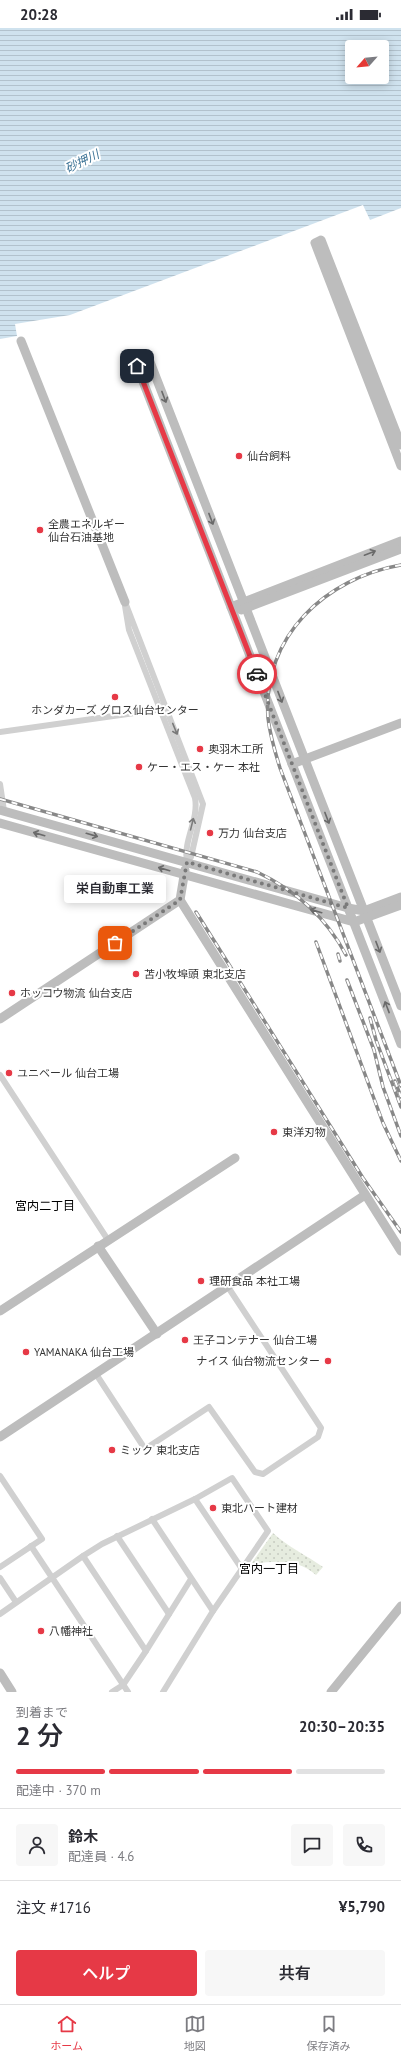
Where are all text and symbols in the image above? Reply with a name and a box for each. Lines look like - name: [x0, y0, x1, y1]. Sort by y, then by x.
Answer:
- text: 20:28: [20, 5, 58, 24]
- north arrow: [345, 40, 389, 84]
- map controls: [345, 40, 389, 84]
- water label: 砂押川: [63, 145, 103, 176]
- pin: [120, 349, 154, 383]
- icon: home: [126, 355, 148, 377]
- one-way arrow: [161, 391, 169, 403]
- place label: 仙台飼料: [247, 449, 291, 463]
- marker: 仙台飼料: [234, 451, 244, 461]
- one-way arrow: [208, 512, 216, 524]
- place label: 全農エネルギー 仙台石油基地: [48, 517, 125, 544]
- marker: 全農エネルギー 仙台石油基地: [35, 525, 45, 535]
- one-way arrow: [364, 549, 376, 556]
- courier: [237, 654, 277, 694]
- icon: car: [246, 663, 268, 685]
- one-way arrow: [277, 690, 285, 702]
- marker: ホンダカーズ グロス仙台センター: [110, 692, 120, 702]
- place label: ホンダカーズ グロス仙台センター: [31, 703, 199, 717]
- one-way arrow: [171, 723, 179, 735]
- place label: 奥羽木工所: [208, 742, 264, 756]
- marker: 奥羽木工所: [195, 744, 205, 754]
- place label: ケー・エス・ケー 本社: [147, 760, 260, 774]
- marker: ケー・エス・ケー 本社: [134, 762, 144, 772]
- one-way arrow: [324, 811, 332, 823]
- one-way arrow: [189, 818, 197, 831]
- place label: 万力 仙台支店: [218, 826, 287, 840]
- marker: 万力 仙台支店: [205, 828, 215, 838]
- one-way arrow: [32, 830, 45, 837]
- one-way arrow: [85, 832, 98, 839]
- one-way arrow: [158, 865, 171, 873]
- callout: 栄自動車工業: [64, 875, 166, 903]
- text: 栄自動車工業: [76, 880, 154, 897]
- one-way arrow: [310, 907, 323, 914]
- pin: [98, 926, 132, 960]
- icon: bag: [104, 932, 126, 954]
- one-way arrow: [375, 941, 383, 953]
- place label: 苫小牧埠頭 東北支店: [144, 967, 246, 981]
- marker: 苫小牧埠頭 東北支店: [131, 969, 141, 979]
- place label: ホッコウ物流 仙台支店: [20, 986, 133, 1000]
- marker: ホッコウ物流 仙台支店: [7, 988, 17, 998]
- one-way arrow: [382, 1002, 390, 1014]
- place label: ユニベール 仙台工場: [17, 1066, 119, 1080]
- marker: ユニベール 仙台工場: [4, 1068, 14, 1078]
- place label: 東洋刃物: [282, 1125, 326, 1139]
- marker: 東洋刃物: [269, 1127, 279, 1137]
- district label: 宮内二丁目: [15, 1198, 75, 1213]
- place label: 理研食品 本社工場: [209, 1274, 300, 1288]
- marker: 理研食品 本社工場: [196, 1276, 206, 1286]
- place label: 王子コンテナー 仙台工場: [193, 1333, 317, 1347]
- marker: 王子コンテナー 仙台工場: [180, 1335, 190, 1345]
- place label: YAMANAKA 仙台工場: [34, 1345, 134, 1359]
- marker: YAMANAKA 仙台工場: [21, 1347, 31, 1357]
- place label: ナイス 仙台物流センター: [196, 1354, 320, 1368]
- marker: ナイス 仙台物流センター: [323, 1356, 333, 1366]
- place label: ミック 東北支店: [120, 1443, 200, 1457]
- marker: ミック 東北支店: [107, 1445, 117, 1455]
- place label: 東北ハート建材: [221, 1501, 298, 1515]
- marker: 東北ハート建材: [208, 1503, 218, 1513]
- district label: 宮内一丁目: [239, 1561, 299, 1576]
- place label: 八幡神社: [49, 1624, 93, 1638]
- marker: 八幡神社: [36, 1626, 46, 1636]
- text: 到着まで: [16, 1704, 68, 1721]
- text: 20:30–20:35: [299, 1717, 385, 1736]
- text: 2 分: [16, 1719, 63, 1752]
- text: 配達中 · 370 m: [16, 1782, 101, 1799]
- button: person: [16, 1824, 58, 1866]
- button: chat: [291, 1824, 333, 1866]
- button: phone: [343, 1824, 385, 1866]
- text: 鈴木: [68, 1827, 98, 1846]
- text: 配達員 · 4.6: [68, 1848, 134, 1865]
- text: ¥5,790: [339, 1897, 385, 1916]
- text: 注文 #1716: [16, 1898, 91, 1917]
- button: ヘルプ: [16, 1950, 197, 1996]
- button: 共有: [205, 1950, 385, 1996]
- tab: ホーム: [50, 2013, 83, 2053]
- tab: 地図: [184, 2013, 206, 2053]
- tab: 保存済み: [307, 2013, 351, 2053]

